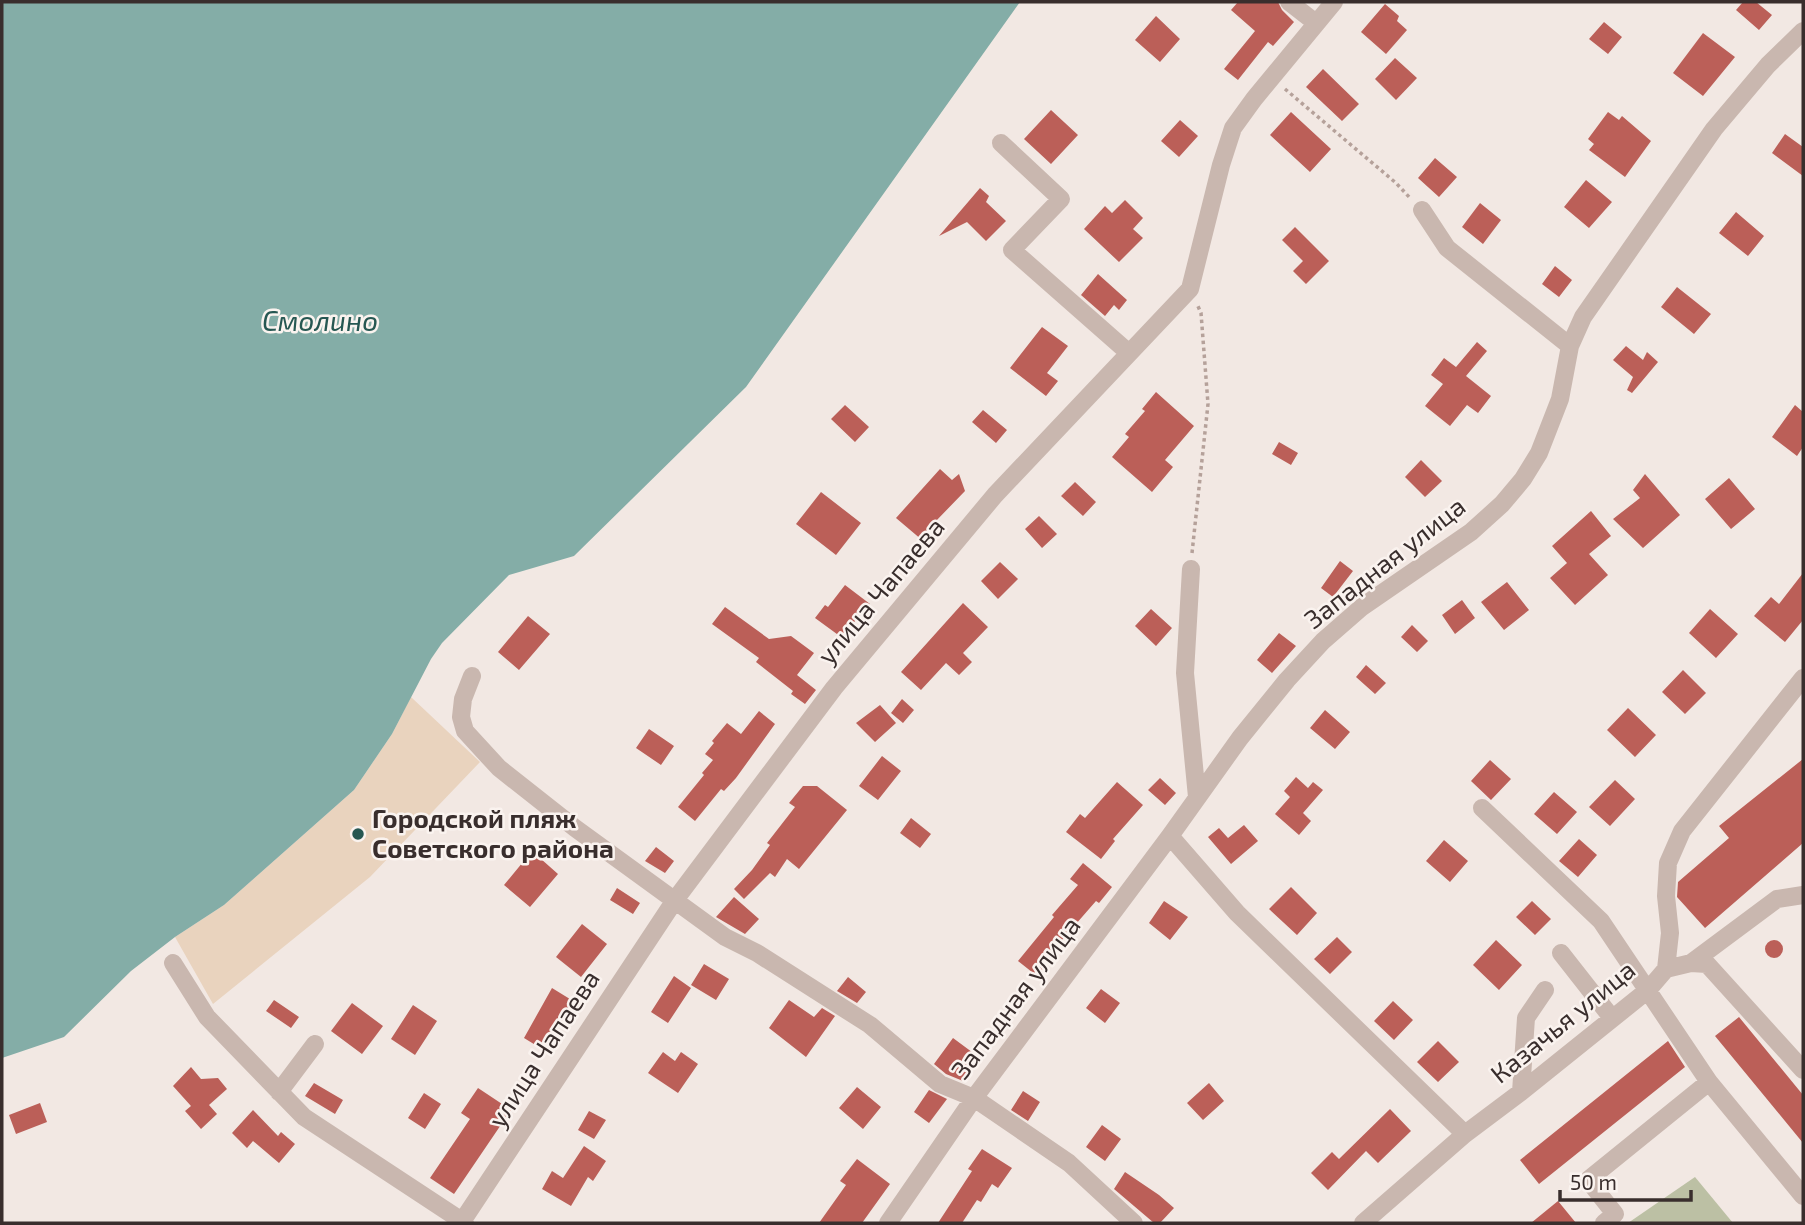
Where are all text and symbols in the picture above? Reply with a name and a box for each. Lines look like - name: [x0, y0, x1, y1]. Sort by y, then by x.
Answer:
- water label: Смолино: [262, 303, 378, 337]
- street label: Западная улица: [1298, 490, 1471, 635]
- street label: улица Чапаева: [810, 511, 951, 670]
- place label: Городской пляж Советского района: [372, 802, 614, 863]
- marker: Городской пляж Советского района: [350, 826, 366, 842]
- street label: Западная улица: [944, 910, 1087, 1085]
- street label: Казачья улица: [1484, 953, 1641, 1089]
- street label: улица Чапаева: [480, 964, 606, 1133]
- scale bar: [1560, 1158, 1691, 1202]
- text: 50 m: [1570, 1169, 1617, 1194]

